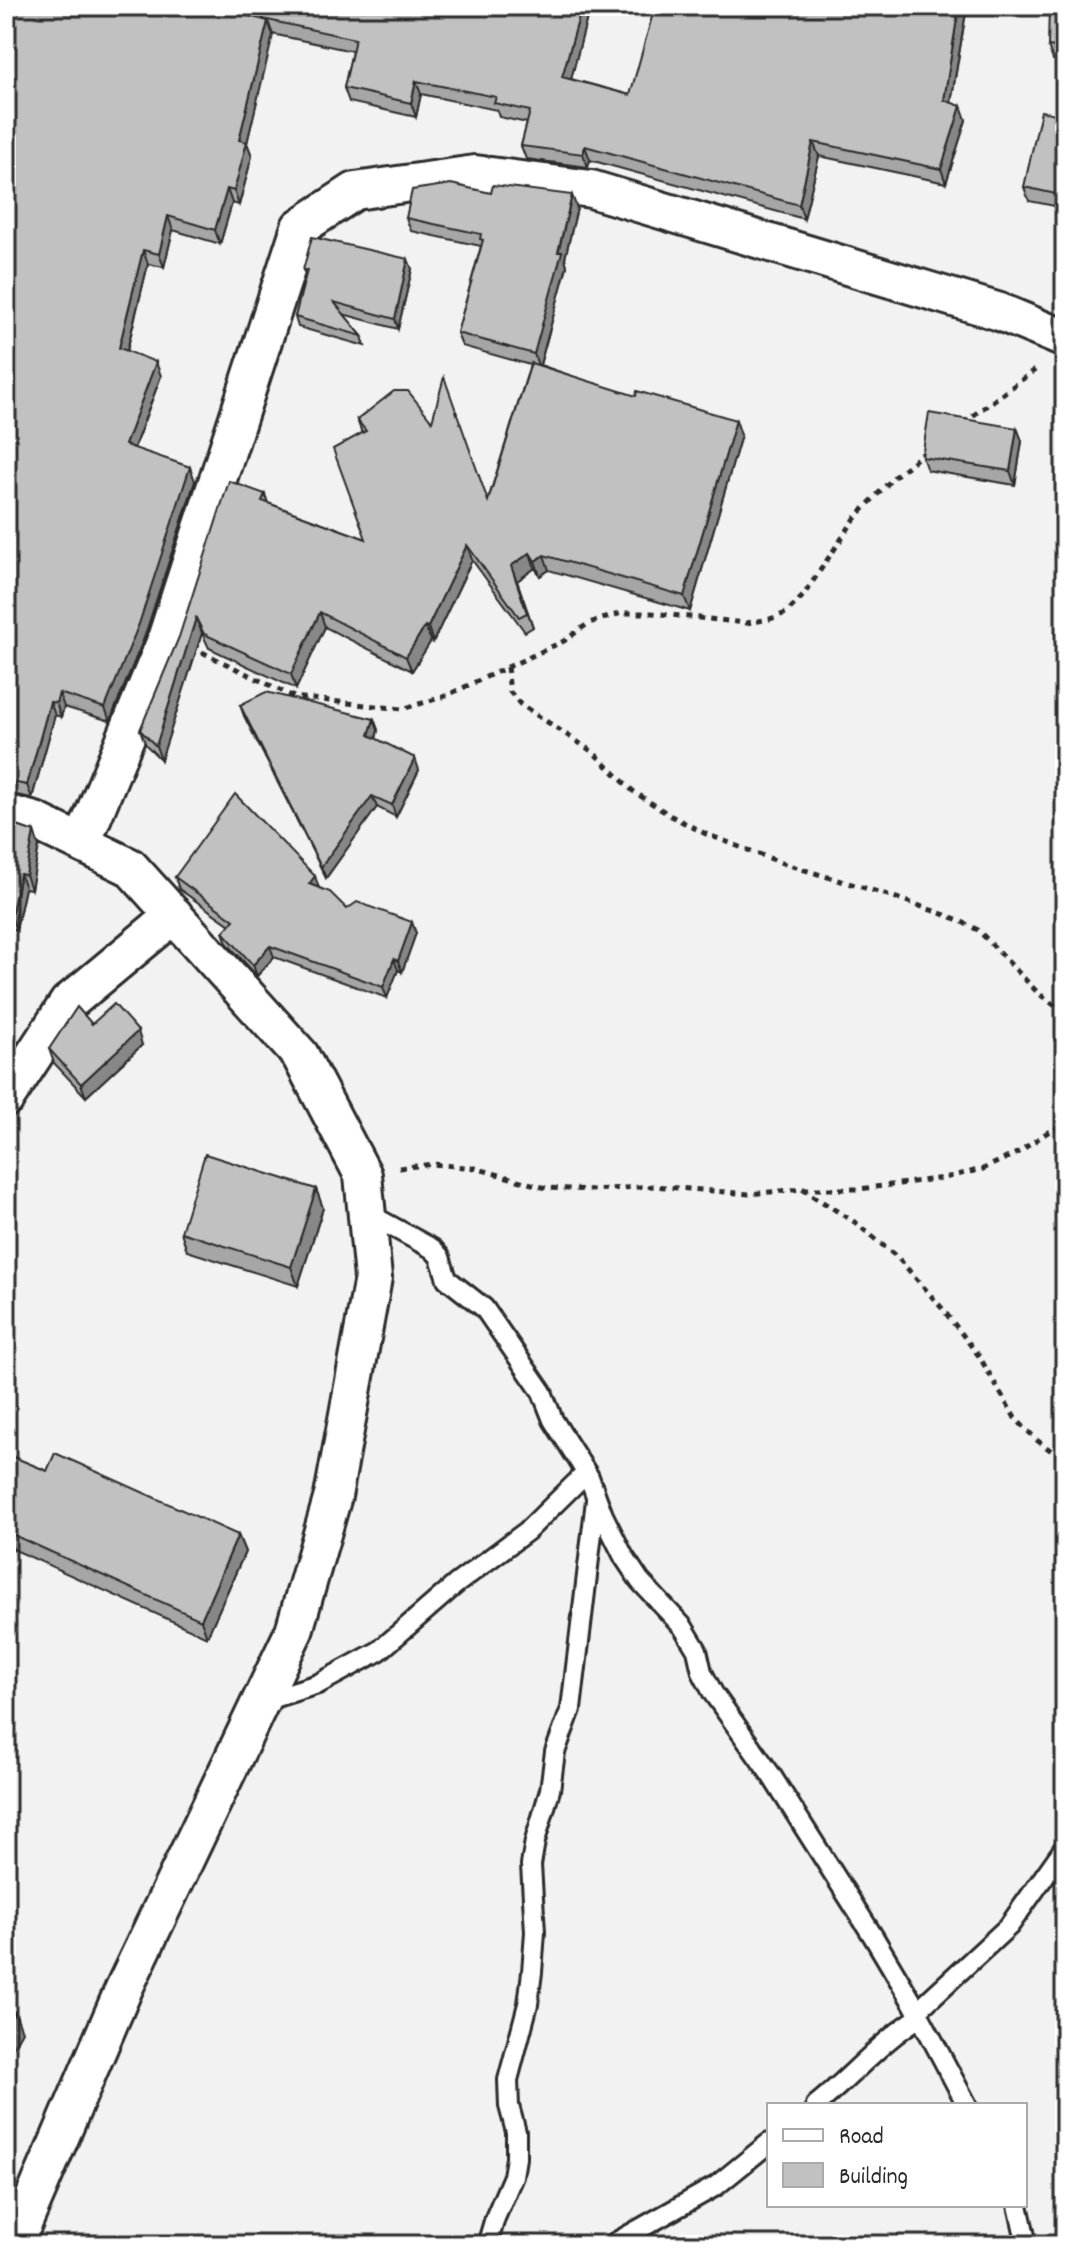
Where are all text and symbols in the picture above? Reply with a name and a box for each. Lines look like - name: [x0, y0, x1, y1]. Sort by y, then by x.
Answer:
- legend: [767, 2103, 1027, 2207]
- text: Road: [839, 2121, 884, 2155]
- text: Building: [839, 2161, 908, 2195]

